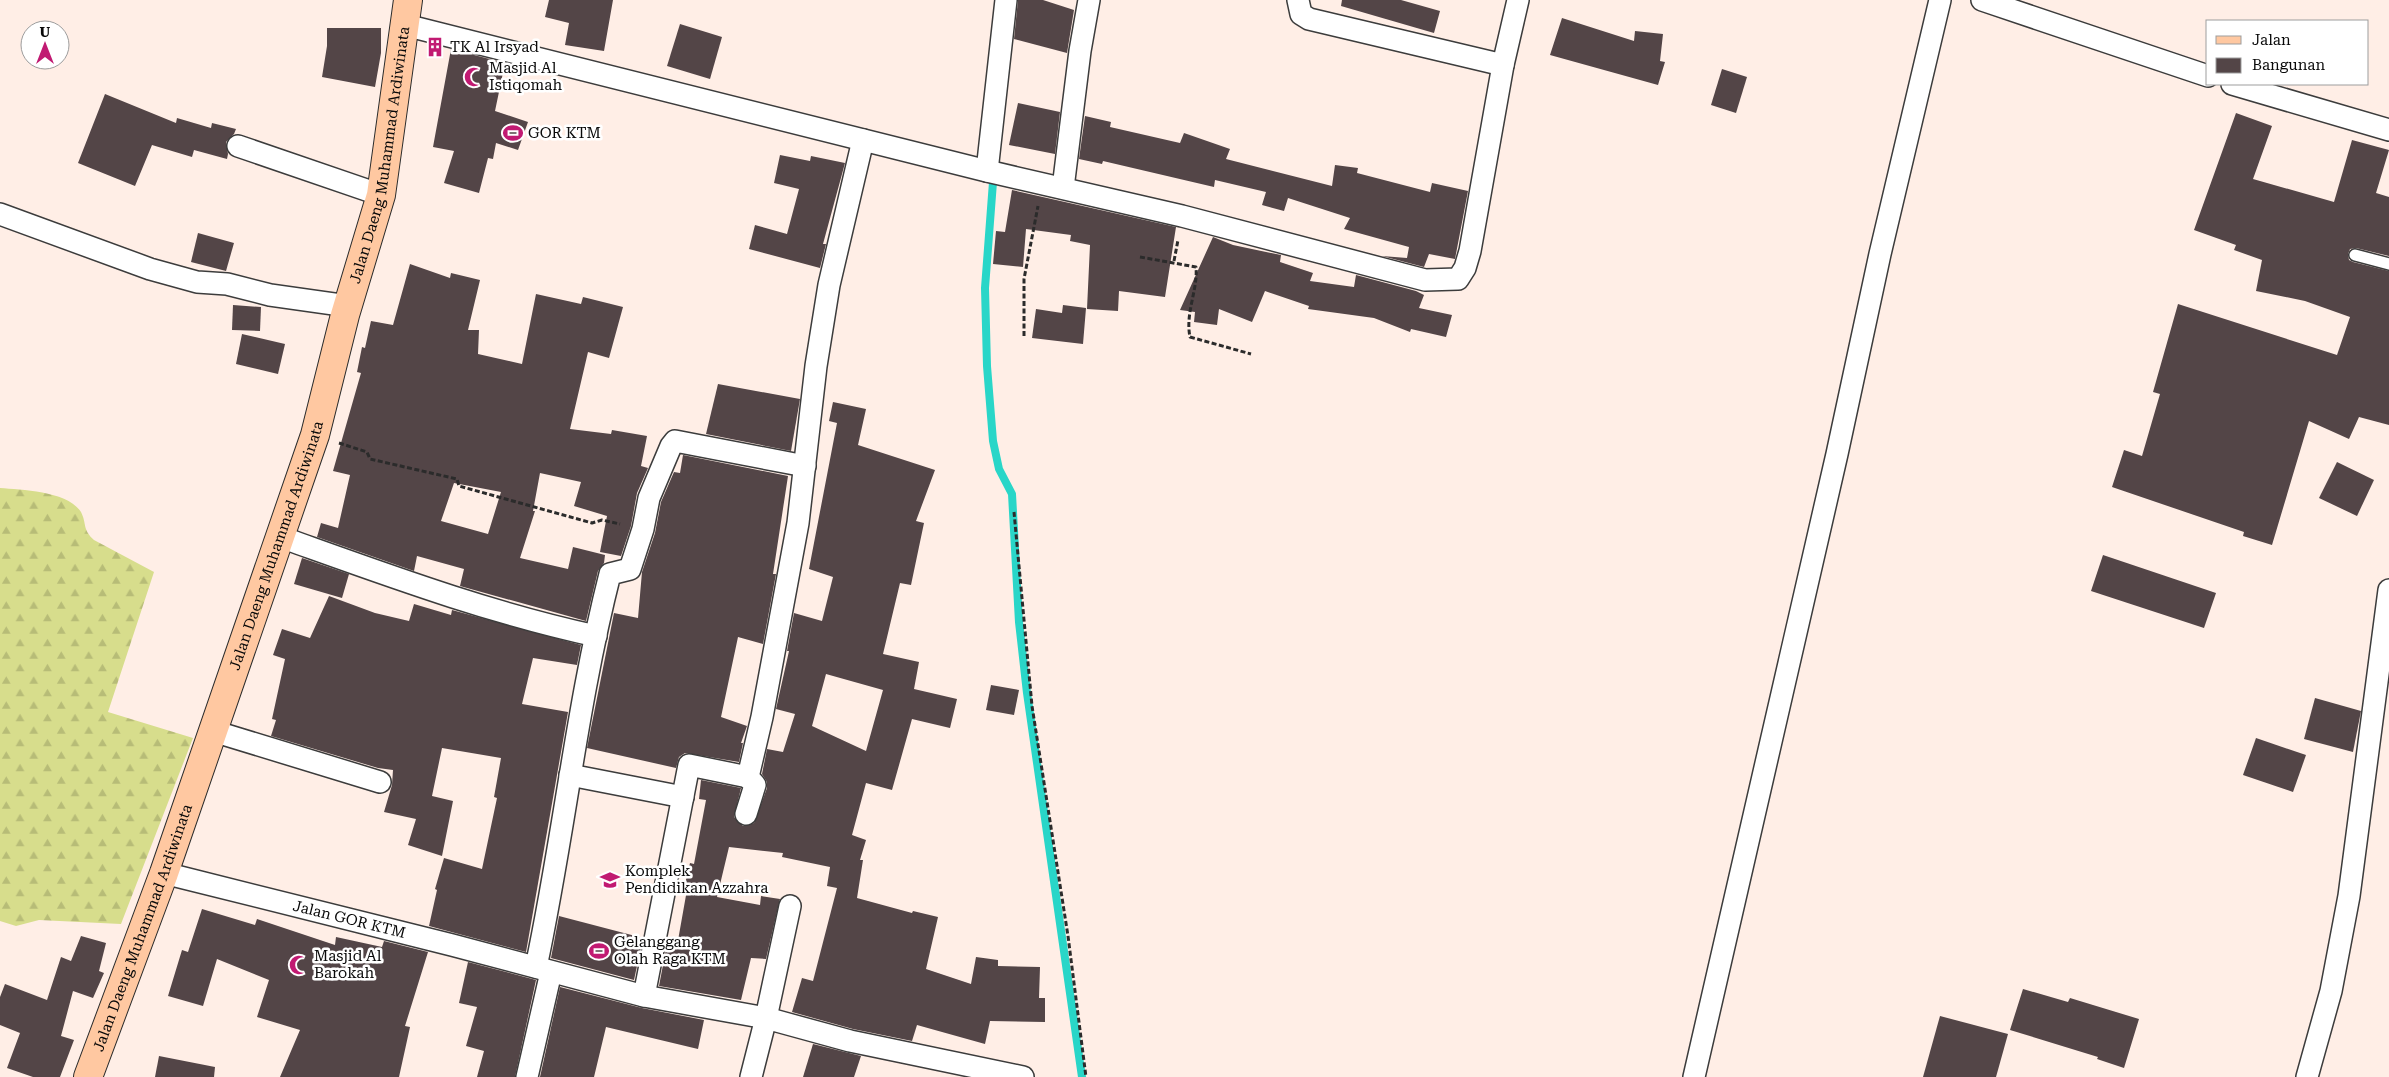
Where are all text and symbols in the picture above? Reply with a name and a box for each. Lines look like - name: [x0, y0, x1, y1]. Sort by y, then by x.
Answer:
- north arrow: [20, 20, 70, 70]
- legend: [2206, 20, 2369, 85]
- text: U: [40, 24, 51, 40]
- street label: Jalan Daeng Muhammad Ardiwinata: [346, 25, 413, 286]
- text: Jalan: [2252, 31, 2291, 49]
- building icon: TK Al Irsyad: [424, 36, 446, 58]
- place label: TK Al Irsyad: [450, 38, 539, 56]
- text: Bangunan: [2252, 56, 2325, 74]
- place label: Masjid Al Istiqomah: [489, 59, 562, 94]
- mosque icon: Masjid Al Istiqomah: [463, 66, 485, 88]
- sports icon: GOR KTM: [502, 122, 524, 144]
- place label: GOR KTM: [528, 124, 601, 142]
- street label: Jalan Daeng Muhammad Ardiwinata: [226, 419, 327, 672]
- street label: Jalan Daeng Muhammad Ardiwinata: [89, 802, 196, 1054]
- place label: Komplek Pendidikan Azzahra: [625, 862, 768, 897]
- school or university icon: Komplek Pendidikan Azzahra: [599, 869, 621, 891]
- street label: Jalan GOR KTM: [291, 897, 407, 942]
- place label: Gelanggang Olah Raga KTM: [614, 933, 726, 968]
- sports icon: Gelanggang Olah Raga KTM: [588, 940, 610, 962]
- place label: Masjid Al Barokah: [314, 947, 382, 982]
- mosque icon: Masjid Al Barokah: [288, 954, 310, 976]

